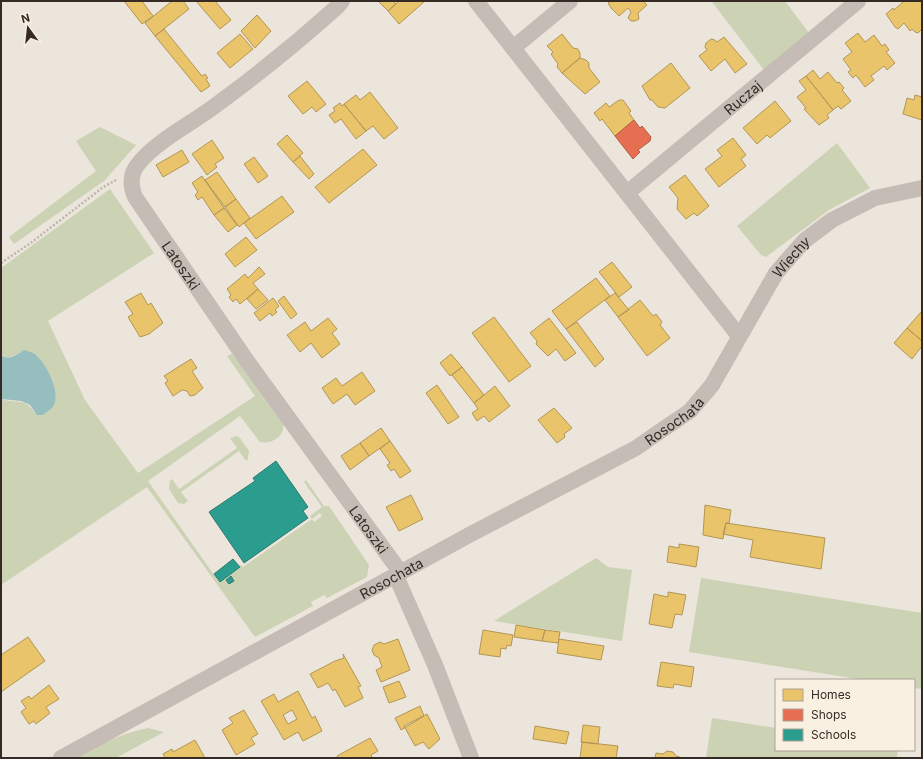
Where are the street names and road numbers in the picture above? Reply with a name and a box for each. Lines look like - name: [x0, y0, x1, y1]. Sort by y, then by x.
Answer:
- street label: Ruczaj: [720, 76, 765, 118]
- street label: Wiechy: [768, 232, 813, 280]
- street label: Latoszki: [159, 238, 204, 293]
- street label: Rosochata: [641, 393, 707, 448]
- street label: Latoszki: [346, 502, 392, 556]
- street label: Rosochata: [356, 554, 426, 602]

